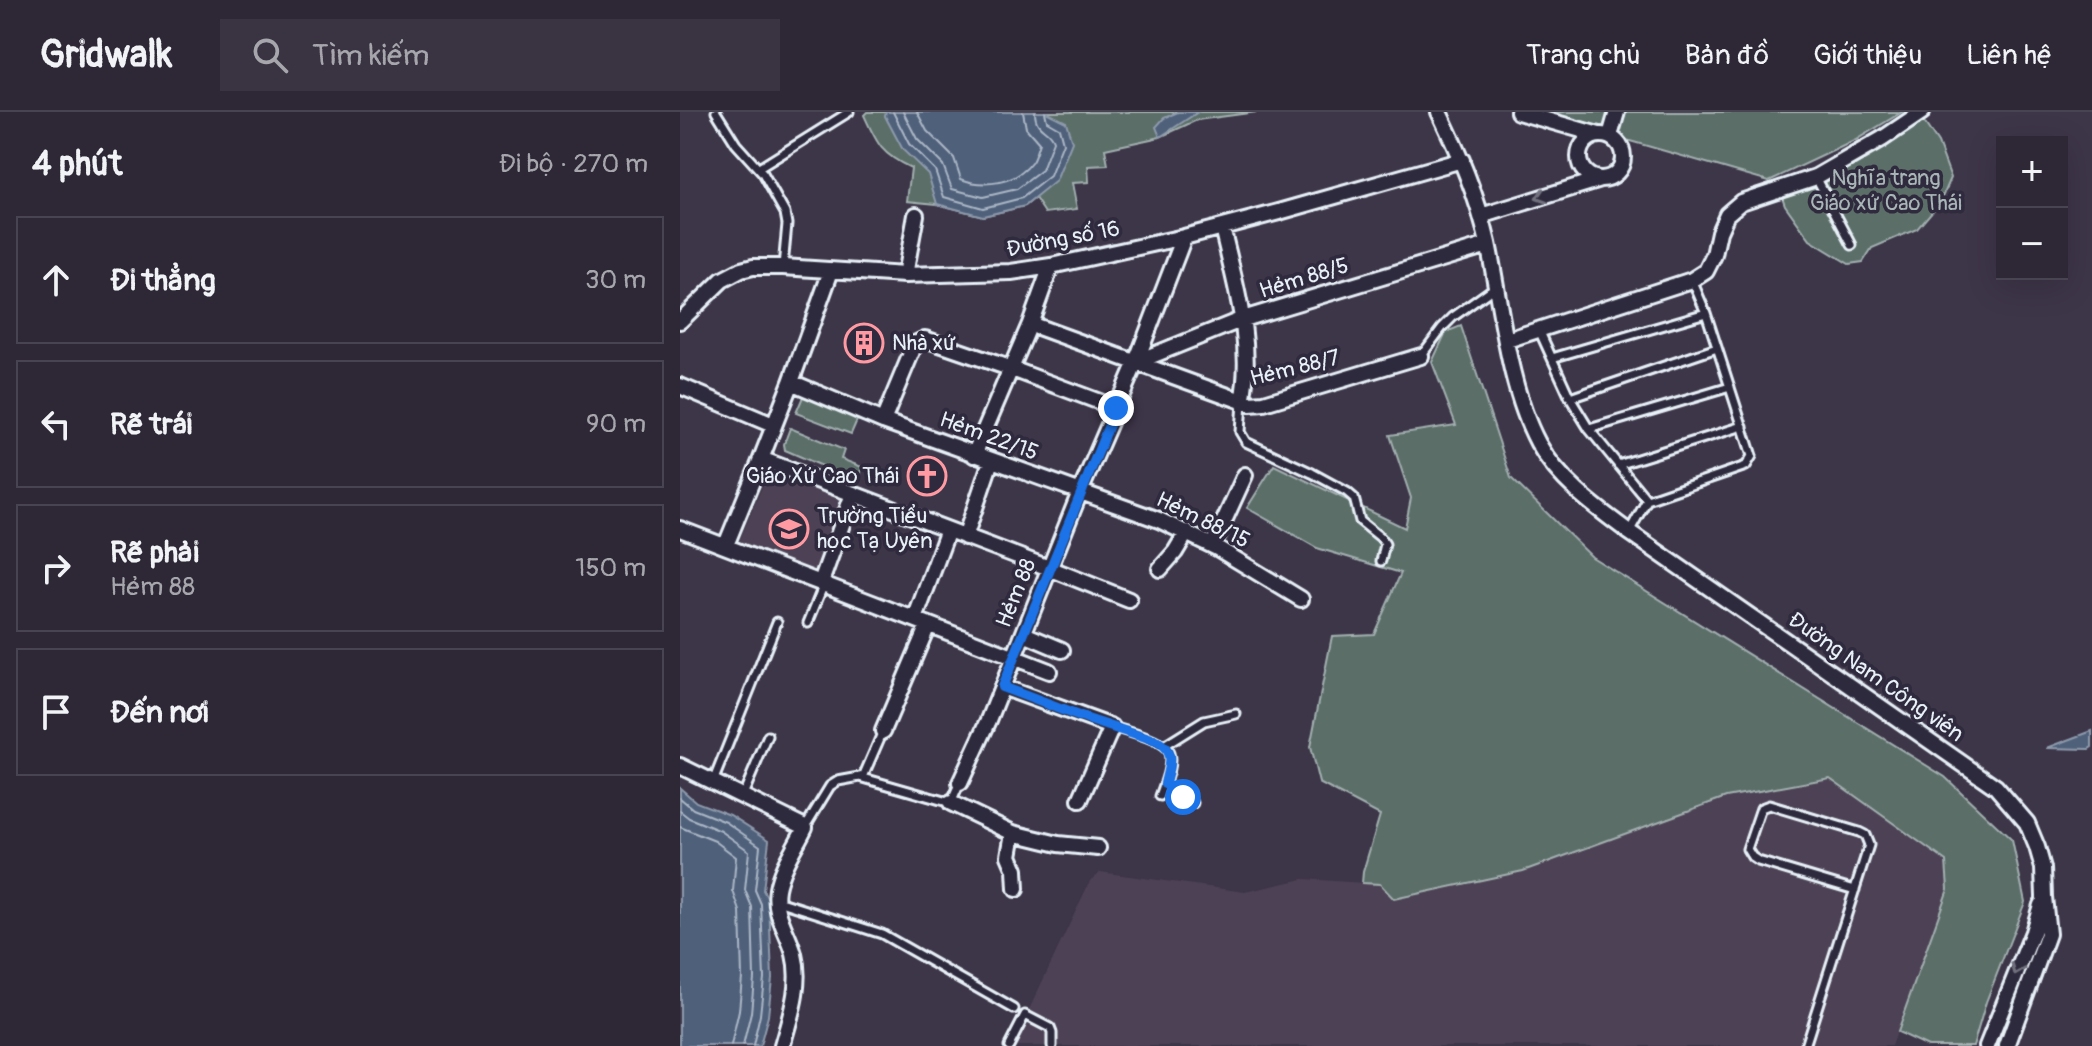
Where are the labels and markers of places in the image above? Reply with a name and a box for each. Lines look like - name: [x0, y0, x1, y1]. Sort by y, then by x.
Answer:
- building icon: Nhà xứ: [843, 322, 885, 364]
- place label: Nhà xứ: [892, 329, 957, 357]
- church icon: Giáo Xứ Cao Thái: [906, 455, 948, 497]
- place label: Giáo Xứ Cao Thái: [746, 462, 899, 490]
- place label: Trường Tiểu học Tạ Uyên: [817, 502, 933, 555]
- school or university icon: Trường Tiểu học Tạ Uyên: [768, 508, 810, 550]

